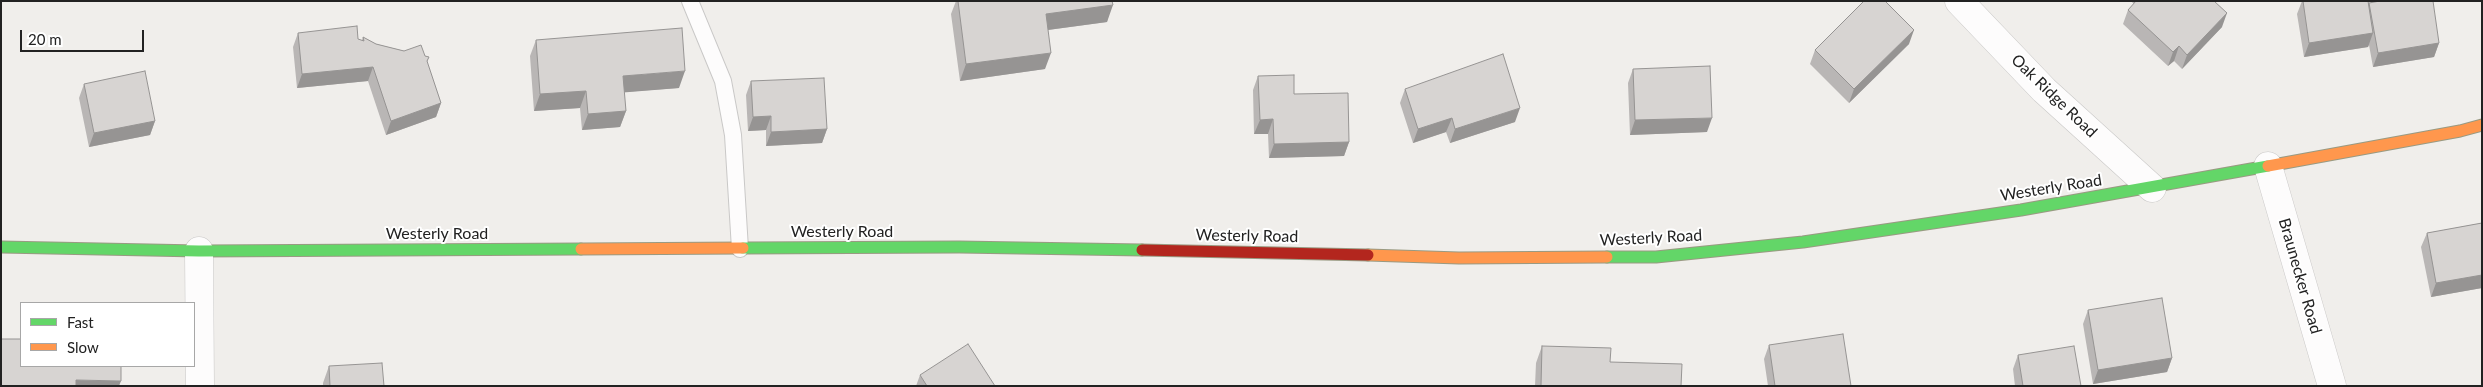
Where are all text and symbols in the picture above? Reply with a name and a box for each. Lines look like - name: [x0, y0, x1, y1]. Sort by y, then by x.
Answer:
- scale bar: [22, 20, 146, 52]
- text: 20 m: [28, 30, 62, 48]
- street label: Oak Ridge Road: [2007, 50, 2101, 142]
- street label: Westerly Road: [1999, 170, 2103, 206]
- street label: Braunecker Road: [2274, 216, 2326, 336]
- street label: Westerly Road: [791, 222, 893, 242]
- street label: Westerly Road: [386, 224, 488, 244]
- street label: Westerly Road: [1196, 226, 1298, 246]
- street label: Westerly Road: [1599, 226, 1703, 250]
- legend: [20, 302, 195, 367]
- text: Fast: [67, 313, 94, 331]
- text: Slow: [67, 338, 99, 356]

